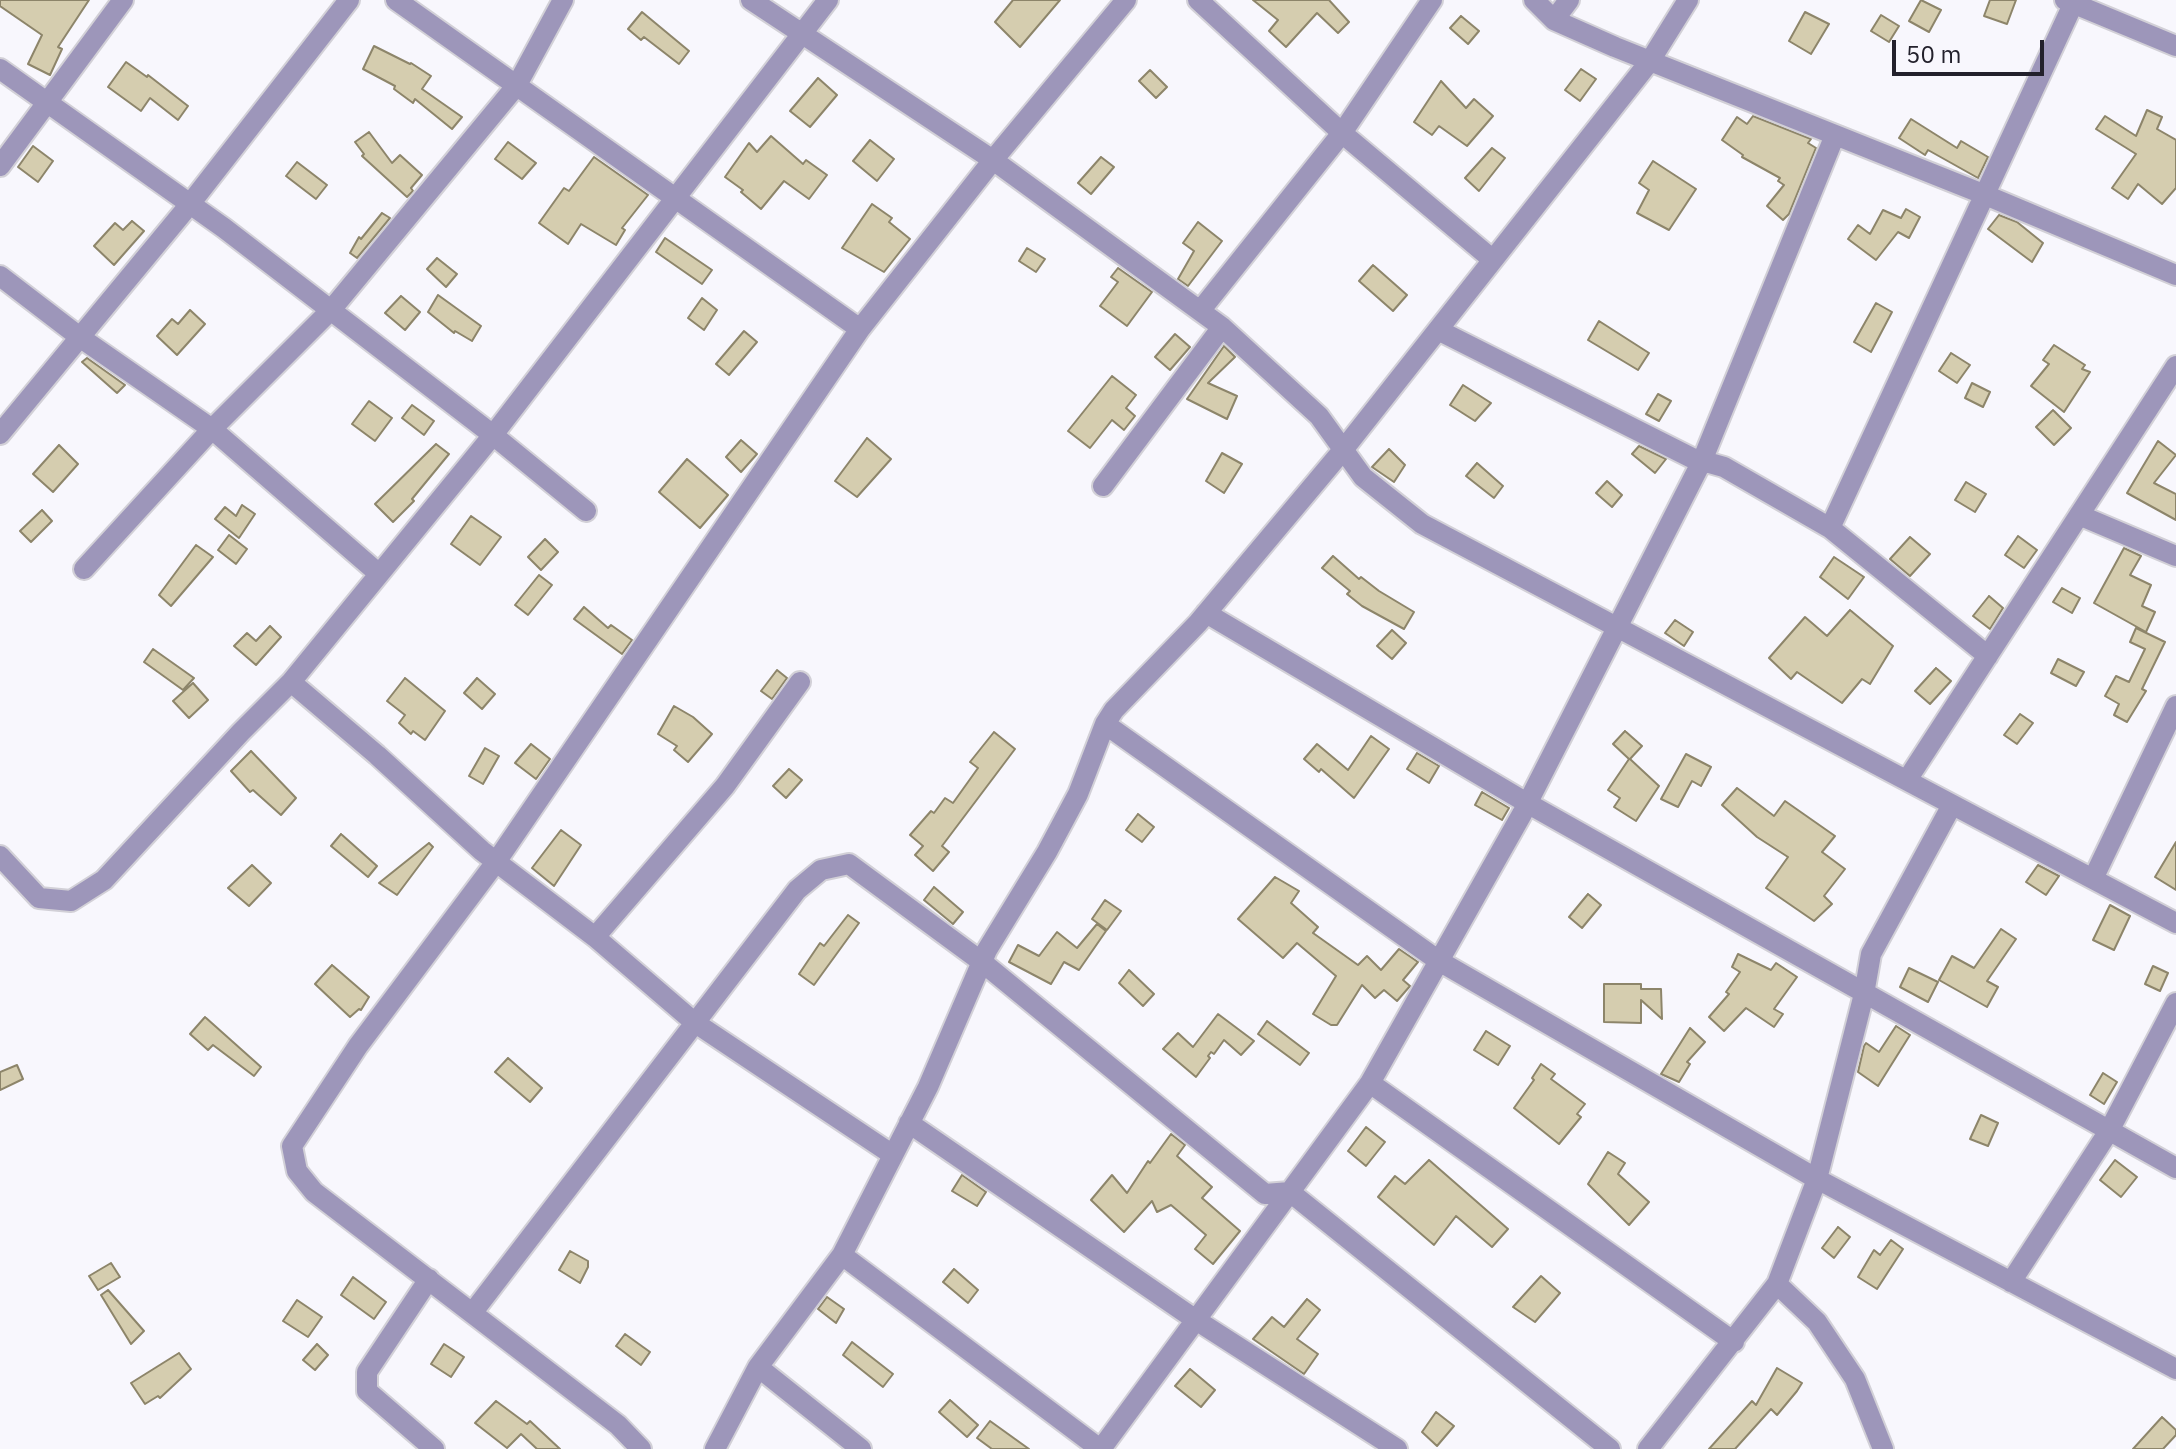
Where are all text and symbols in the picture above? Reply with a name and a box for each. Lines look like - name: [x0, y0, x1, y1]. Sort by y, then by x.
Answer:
- scale bar: [1896, 24, 2048, 74]
- text: 50 m: [1906, 38, 1961, 70]

